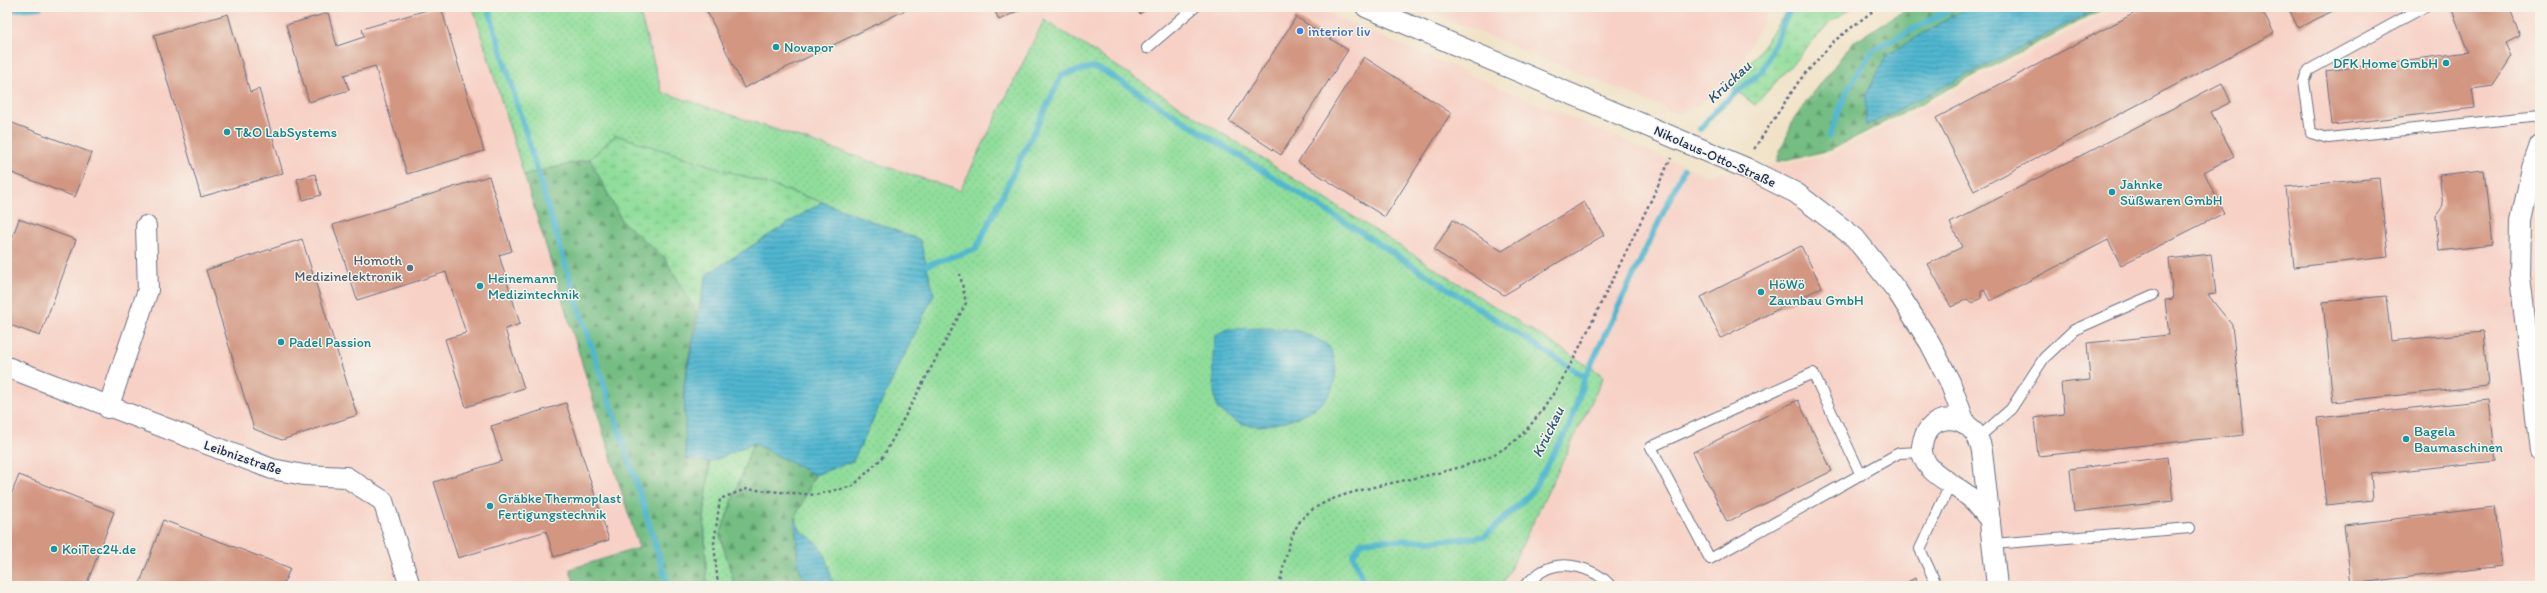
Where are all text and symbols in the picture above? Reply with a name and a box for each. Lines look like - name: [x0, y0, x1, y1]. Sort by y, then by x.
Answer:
- place label: interior liv: [1308, 23, 1371, 40]
- marker: interior liv: [1295, 26, 1305, 36]
- place label: Novapor: [784, 39, 834, 56]
- marker: Novapor: [771, 42, 781, 52]
- place label: DFK Home GmbH: [2333, 55, 2438, 72]
- water label: Krückau: [1703, 56, 1756, 107]
- marker: DFK Home GmbH: [2441, 58, 2451, 68]
- street label: Nikolaus-Otto-Straße: [1651, 122, 1779, 191]
- place label: T&O LabSystems: [235, 124, 337, 141]
- marker: T&O LabSystems: [222, 127, 232, 137]
- place label: Jahnke Süßwaren GmbH: [2120, 176, 2222, 209]
- marker: Jahnke Süßwaren GmbH: [2107, 187, 2117, 197]
- place label: Homoth Medizinelektronik: [294, 252, 403, 285]
- marker: Homoth Medizinelektronik: [405, 263, 415, 273]
- place label: Heinemann Medizintechnik: [488, 270, 579, 303]
- place label: HöWö Zaunbau GmbH: [1769, 276, 1864, 309]
- marker: Heinemann Medizintechnik: [475, 281, 485, 291]
- marker: HöWö Zaunbau GmbH: [1756, 287, 1766, 297]
- place label: Padel Passion: [289, 334, 372, 351]
- marker: Padel Passion: [276, 337, 286, 347]
- water label: Krückau: [1528, 403, 1568, 460]
- place label: Bagela Baumaschinen: [2414, 423, 2503, 456]
- marker: Bagela Baumaschinen: [2401, 434, 2411, 444]
- street label: Leibnizstraße: [201, 436, 285, 479]
- place label: Gräbke Thermoplast Fertigungstechnik: [498, 490, 621, 523]
- marker: Gräbke Thermoplast Fertigungstechnik: [485, 501, 495, 511]
- place label: KoiTec24.de: [62, 541, 136, 558]
- marker: KoiTec24.de: [49, 544, 59, 554]

